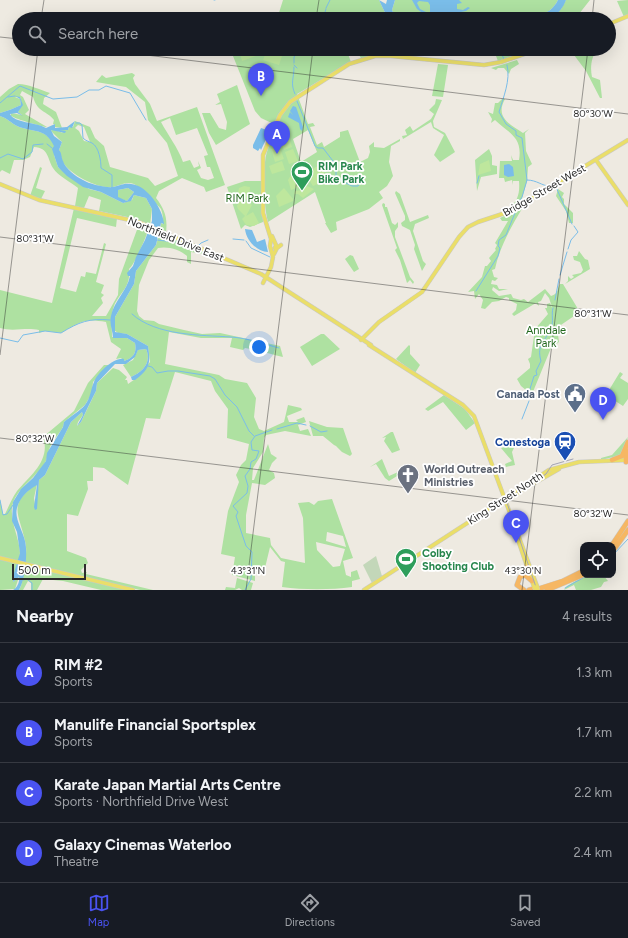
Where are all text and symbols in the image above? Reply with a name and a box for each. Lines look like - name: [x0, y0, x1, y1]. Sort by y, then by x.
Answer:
- search box: [12, 12, 616, 56]
- icon: search: [26, 23, 48, 45]
- text: Search here: [58, 25, 138, 43]
- pin: B: [248, 63, 274, 96]
- text: 80°30'W: [573, 107, 613, 120]
- pin: A: [264, 121, 290, 154]
- sports icon: RIM Park Bike Park: [289, 159, 315, 192]
- place label: RIM Park Bike Park: [318, 160, 365, 186]
- street label: Bridge Street West: [500, 161, 588, 219]
- park label: RIM Park: [226, 192, 269, 205]
- street label: Northfield Drive East: [126, 214, 226, 265]
- text: 80°31'W: [16, 232, 54, 245]
- text: 80°31'W: [574, 307, 612, 320]
- park label: Anndale Park: [526, 324, 566, 350]
- your location: [249, 337, 269, 357]
- public building icon: Canada Post: [562, 381, 588, 414]
- pin: D: [590, 387, 616, 420]
- place label: Canada Post: [497, 388, 561, 401]
- station icon: Conestoga: [552, 429, 578, 462]
- text: 80°32'W: [16, 432, 55, 445]
- place label: Conestoga: [495, 436, 550, 449]
- church icon: World Outreach Ministries: [395, 462, 421, 495]
- place label: World Outreach Ministries: [424, 463, 505, 489]
- street label: King Street North: [465, 469, 545, 528]
- text: 80°32'W: [574, 507, 613, 520]
- pin: C: [503, 510, 529, 543]
- map controls: [580, 542, 616, 578]
- button: locate: [580, 542, 616, 578]
- sports icon: Colby Shooting Club: [393, 546, 419, 579]
- place label: Colby Shooting Club: [422, 547, 494, 573]
- scale bar: [12, 562, 86, 581]
- text: 500 m: [18, 564, 51, 577]
- text: 43°31'N: [231, 564, 265, 577]
- text: 43°30'N: [505, 564, 541, 577]
- text: Nearby: [16, 606, 74, 626]
- text: 4 results: [562, 609, 612, 624]
- text: RIM #2: [54, 656, 103, 674]
- text: A: [24, 665, 34, 680]
- text: 1.3 km: [576, 665, 612, 680]
- text: Sports: [54, 674, 93, 689]
- text: Manulife Financial Sportsplex: [54, 716, 256, 734]
- text: B: [25, 725, 33, 740]
- text: 1.7 km: [576, 725, 612, 740]
- text: Sports: [54, 734, 93, 749]
- text: Karate Japan Martial Arts Centre: [54, 776, 281, 794]
- text: C: [24, 785, 34, 800]
- text: 2.2 km: [574, 785, 612, 800]
- text: Sports · Northfield Drive West: [54, 794, 228, 809]
- text: Galaxy Cinemas Waterloo: [54, 836, 232, 854]
- text: D: [24, 845, 34, 860]
- text: 2.4 km: [573, 845, 612, 860]
- text: Theatre: [54, 854, 99, 869]
- tab: Map: [88, 892, 110, 929]
- tab: Directions: [285, 892, 335, 929]
- tab: Saved: [510, 892, 540, 929]

